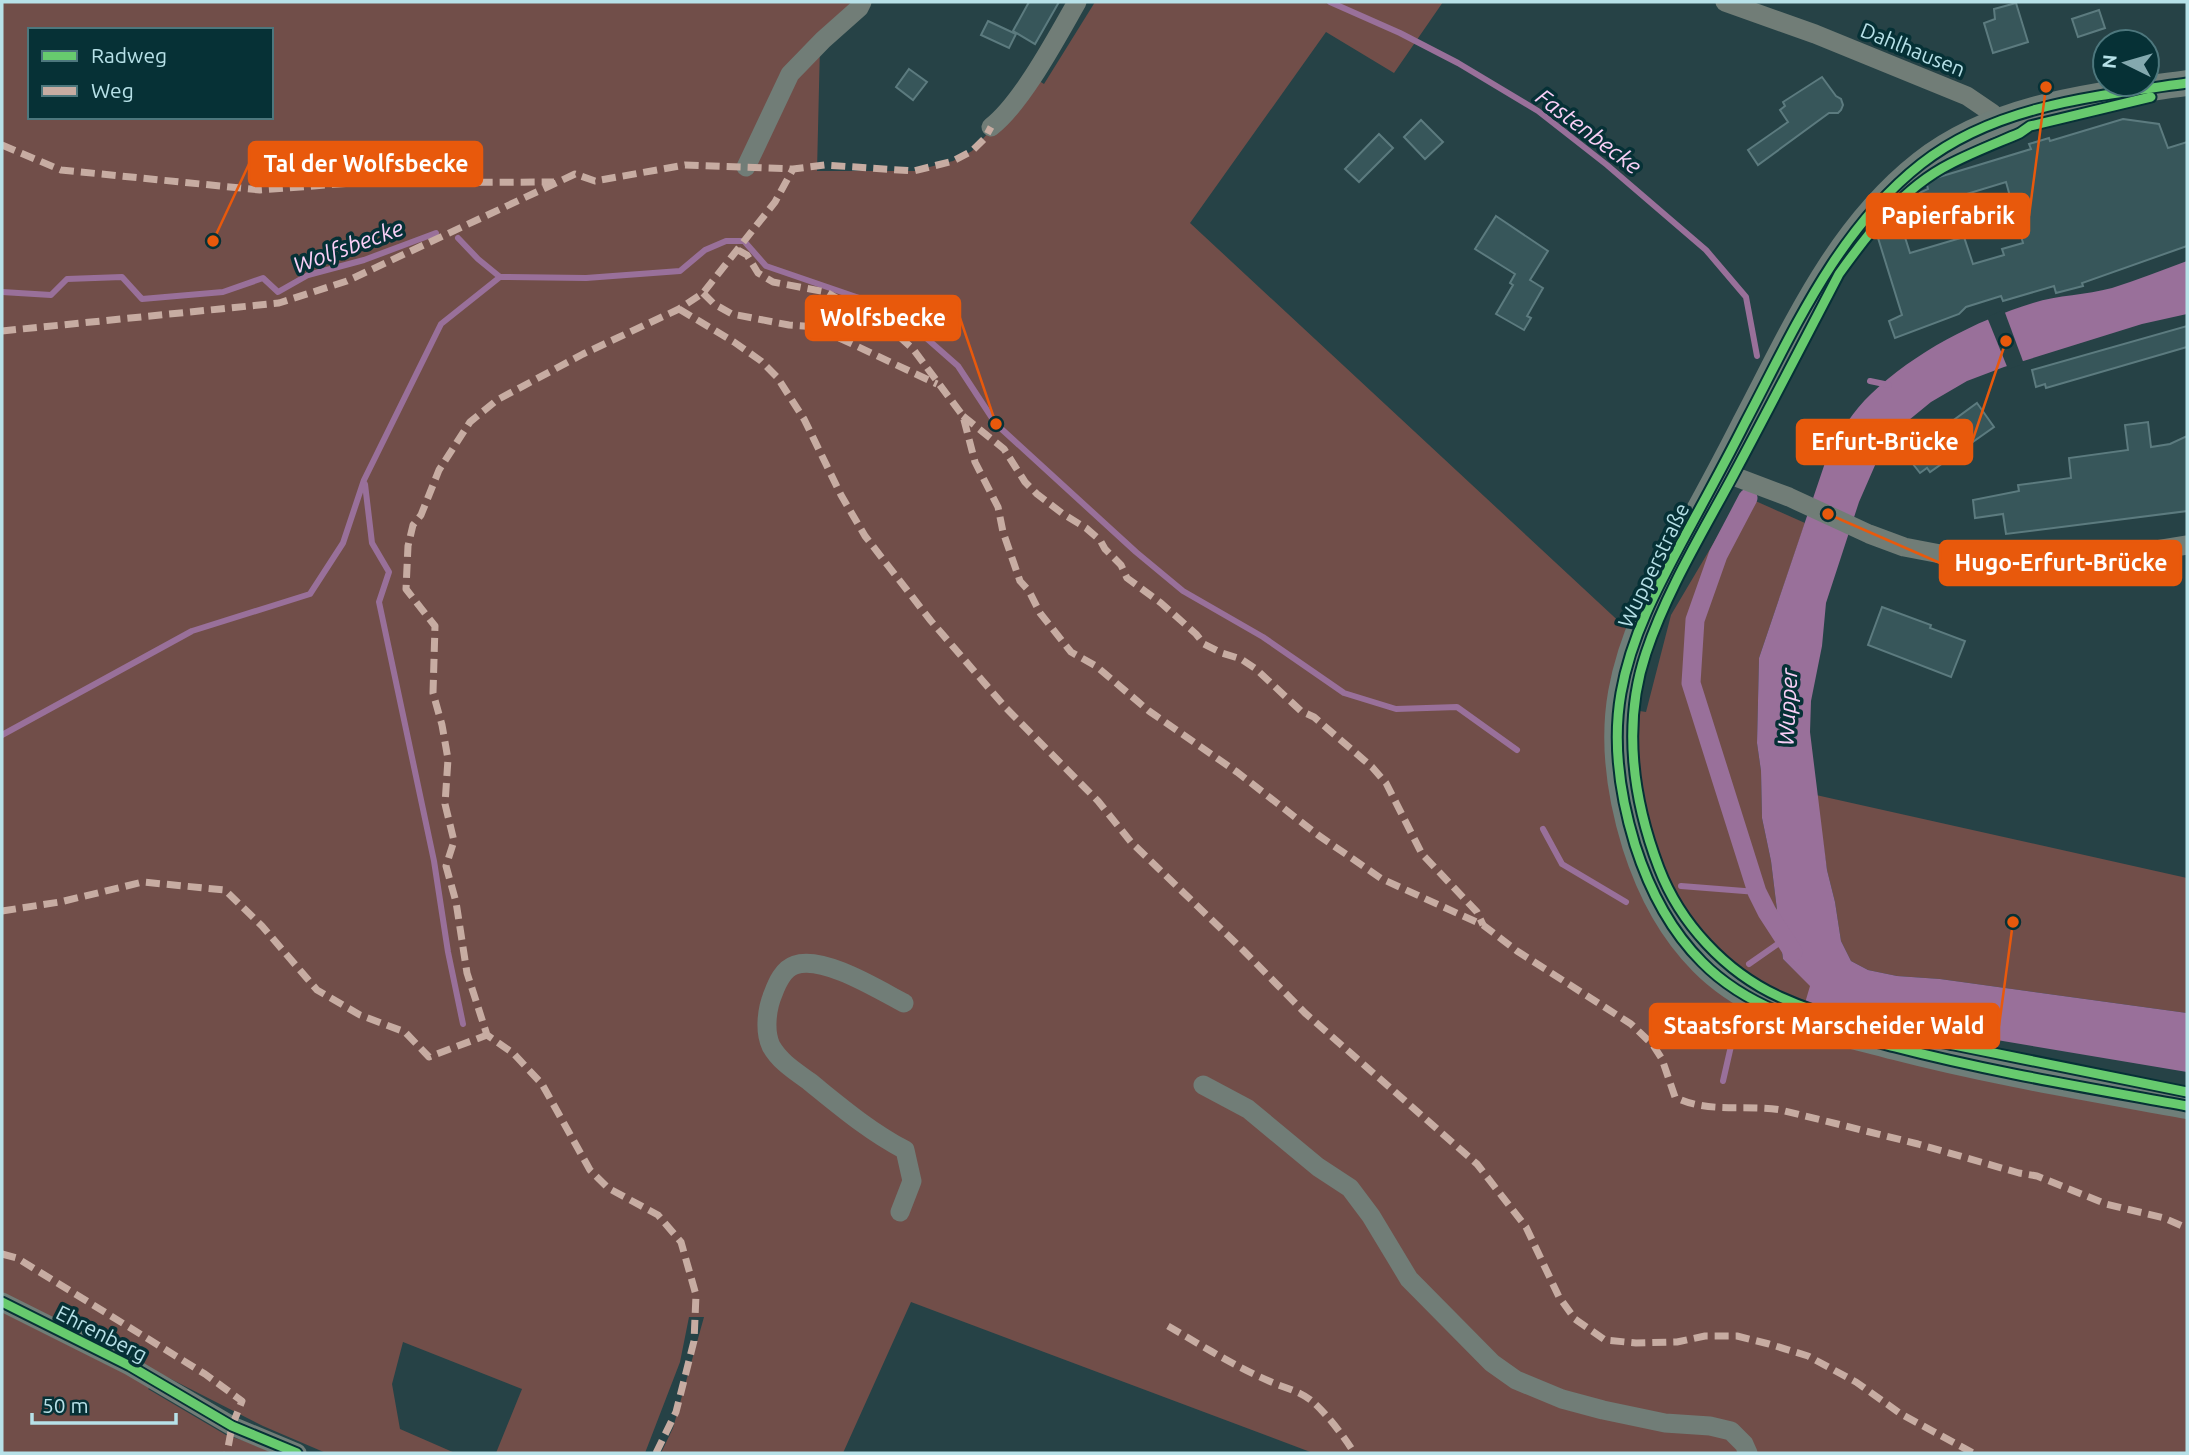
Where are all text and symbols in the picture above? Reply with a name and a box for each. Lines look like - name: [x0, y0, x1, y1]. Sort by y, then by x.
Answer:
- street label: Dahlhausen: [1857, 17, 1969, 81]
- legend: [28, 28, 273, 119]
- north arrow: [2091, 28, 2161, 98]
- text: Radweg: [91, 43, 167, 67]
- text: N: [2097, 53, 2121, 70]
- text: Weg: [91, 78, 134, 102]
- water label: Fastenbecke: [1532, 83, 1647, 179]
- callout: Tal der Wolfsbecke: [249, 142, 482, 186]
- text: Tal der Wolfsbecke: [263, 151, 469, 176]
- callout: Papierfabrik: [1867, 194, 2029, 238]
- text: Papierfabrik: [1881, 203, 2015, 228]
- water label: Wolfsbecke: [290, 214, 407, 278]
- callout: Wolfsbecke: [806, 296, 960, 340]
- text: Wolfsbecke: [820, 305, 946, 330]
- callout: Erfurt-Brücke: [1797, 420, 1972, 464]
- text: Erfurt-Brücke: [1811, 429, 1959, 454]
- street label: Wupperstraße: [1612, 499, 1694, 631]
- callout: Hugo-Erfurt-Brücke: [1940, 541, 2181, 585]
- text: Hugo-Erfurt-Brücke: [1955, 550, 2167, 575]
- water label: Wupper: [1772, 666, 1802, 746]
- callout: Staatsforst Marscheider Wald: [1650, 1004, 1999, 1048]
- text: Staatsforst Marscheider Wald: [1663, 1013, 1985, 1038]
- street label: Ehrenberg: [52, 1300, 152, 1366]
- scale bar: [32, 1382, 175, 1426]
- text: 50 m: [42, 1393, 89, 1417]

